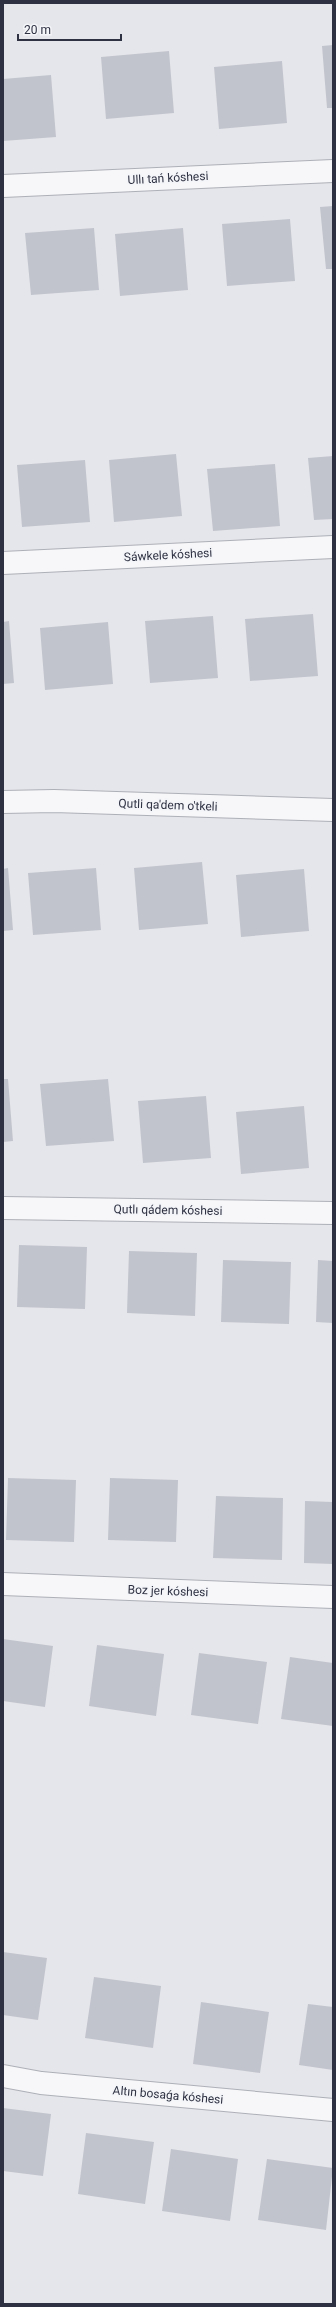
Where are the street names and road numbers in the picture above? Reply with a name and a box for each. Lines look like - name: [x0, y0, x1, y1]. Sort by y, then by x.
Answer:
- street label: Ullı tań kóshesi: [127, 169, 209, 187]
- street label: Sáwkele kóshesi: [123, 546, 213, 564]
- street label: Qutli qa'dem o'tkeli: [118, 796, 218, 814]
- street label: Qutlı qádem kóshesi: [113, 1202, 223, 1218]
- street label: Boz jer kóshesi: [127, 1583, 209, 1599]
- street label: Altın bosaǵa kóshesi: [112, 2083, 224, 2107]

